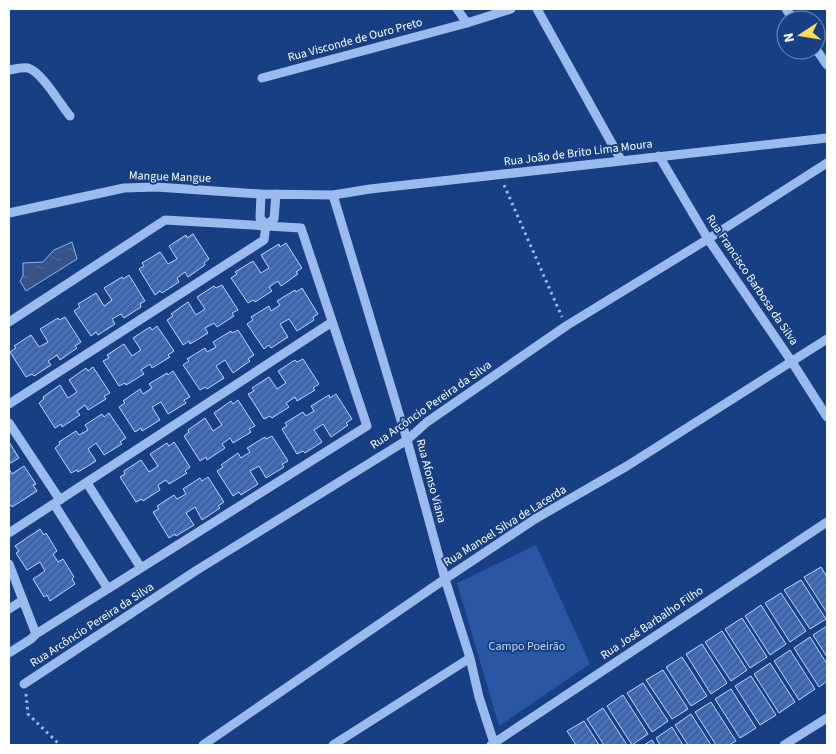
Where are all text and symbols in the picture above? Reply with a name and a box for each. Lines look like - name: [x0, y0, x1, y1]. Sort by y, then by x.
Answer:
- north arrow: [776, 10, 826, 60]
- street label: Rua Visconde de Ouro Preto: [286, 14, 424, 66]
- text: N: [779, 31, 800, 44]
- street label: Rua João de Brito Lima Moura: [503, 135, 653, 171]
- street label: Mangue Mangue: [129, 167, 211, 187]
- street label: Rua Francisco Barbosa da Silva: [702, 211, 802, 349]
- street label: Rua Arcôncio Pereira da Silva: [367, 357, 495, 453]
- street label: Rua Afonso Viana: [412, 437, 450, 525]
- street label: Rua Manoel Silva de Lacerda: [440, 481, 570, 571]
- street label: Rua Arcôncio Pereira da Silva: [27, 578, 157, 672]
- street label: Rua José Barbalho Filho: [597, 582, 707, 664]
- park label: Campo Poeirão: [489, 638, 565, 655]

